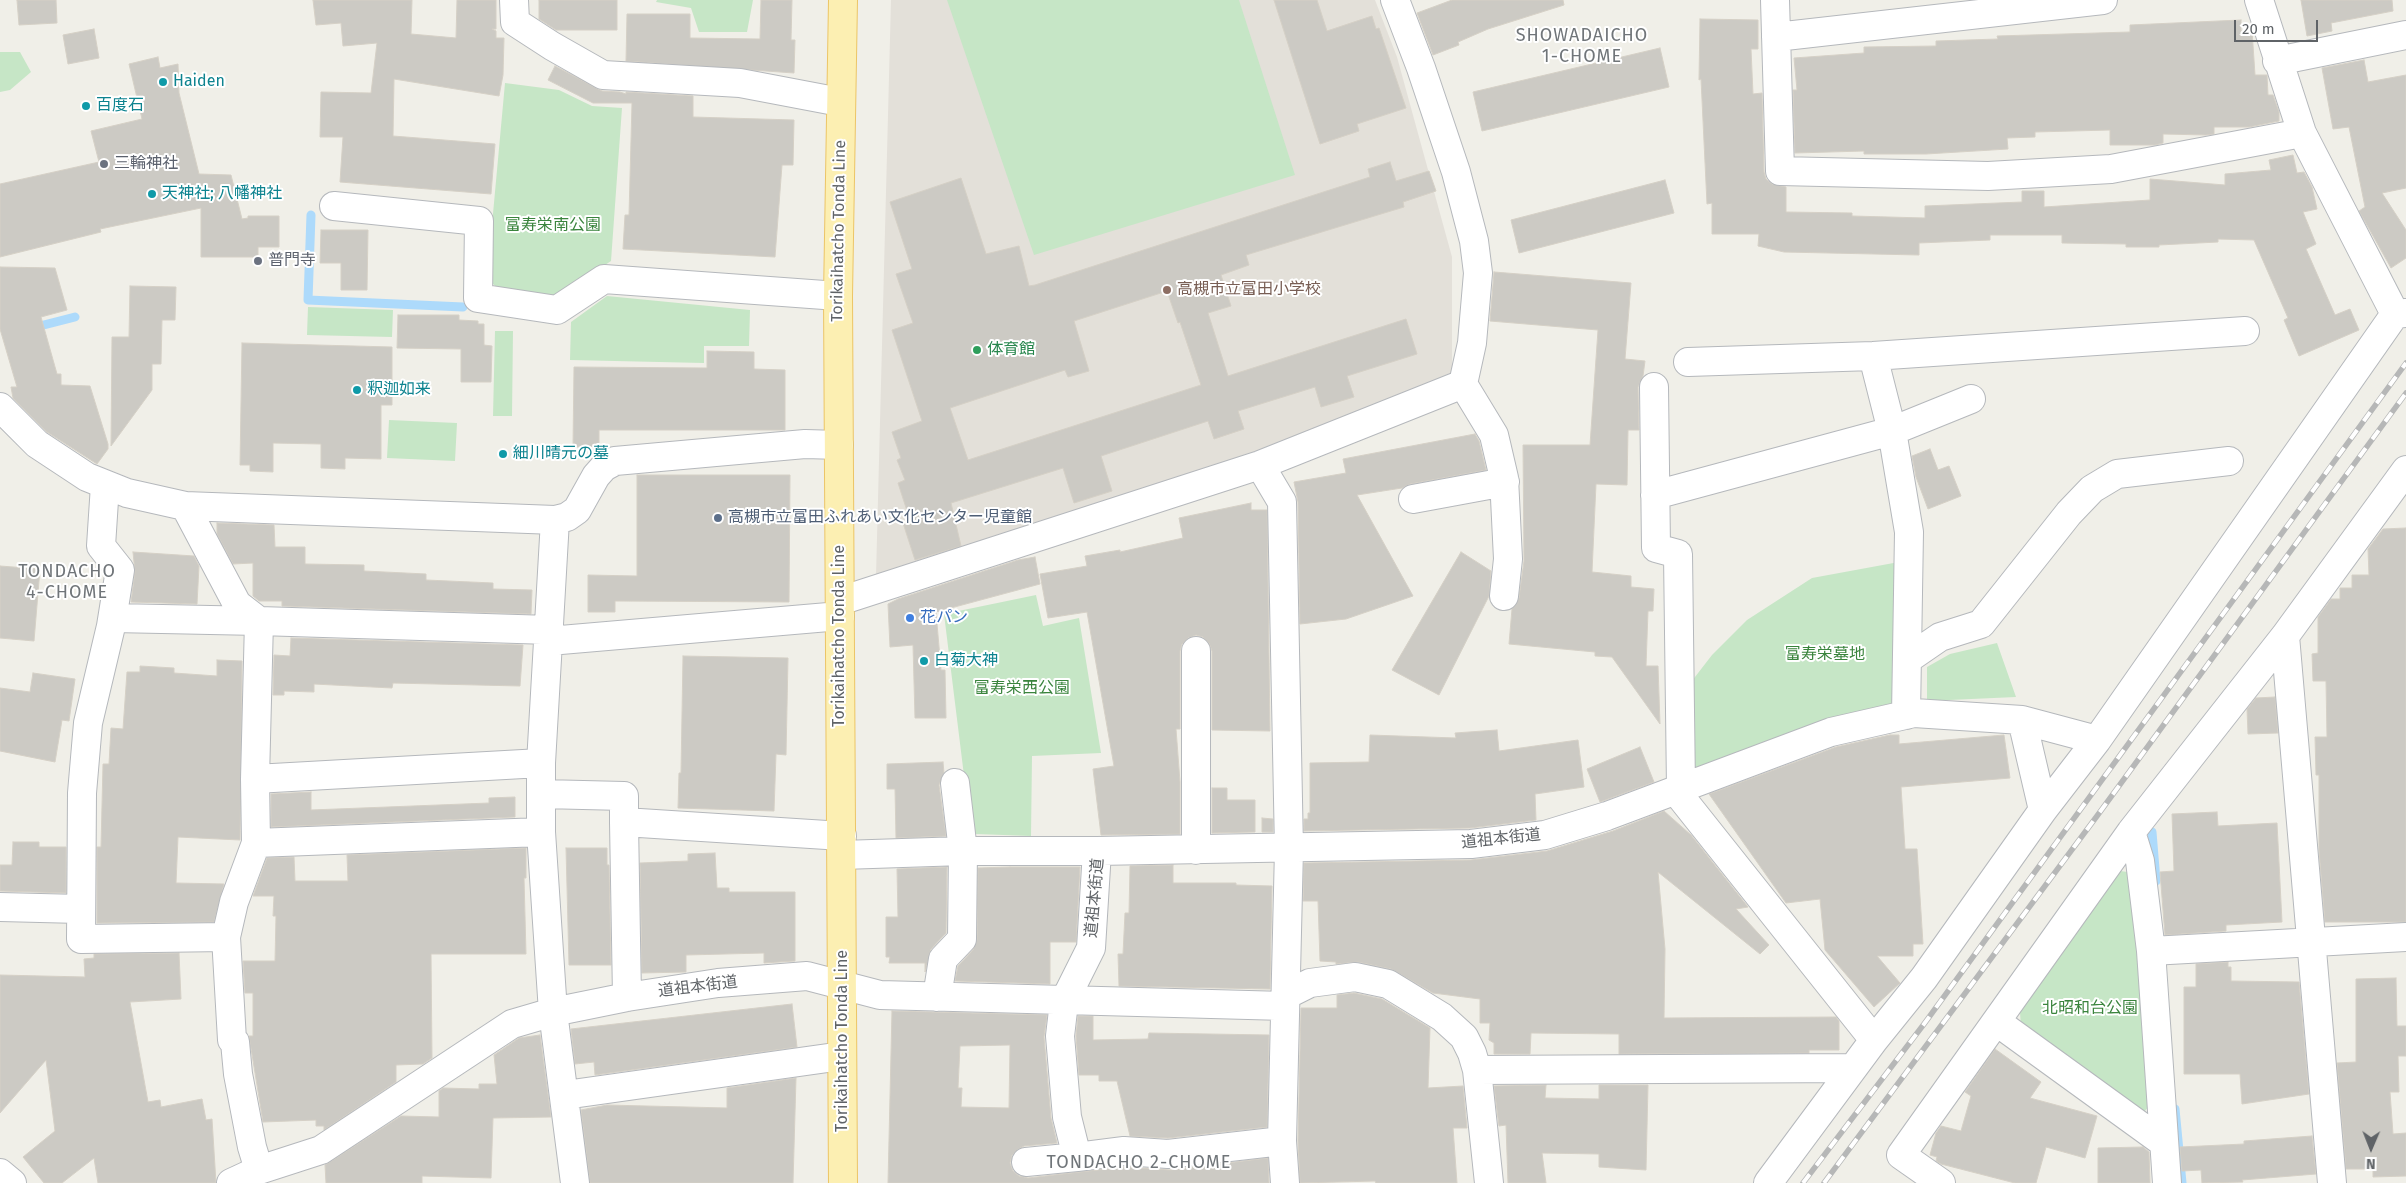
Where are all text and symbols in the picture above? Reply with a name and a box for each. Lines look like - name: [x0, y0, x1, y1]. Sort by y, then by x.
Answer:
- scale bar: [2236, 10, 2320, 42]
- text: 20 m: [2242, 20, 2275, 38]
- district label: SHOWADAICHO 1-CHOME: [1514, 25, 1650, 68]
- place label: Haiden: [173, 72, 225, 92]
- marker: Haiden: [157, 76, 169, 88]
- place label: 百度石: [96, 96, 144, 116]
- marker: 百度石: [80, 100, 92, 112]
- street label: Torikaihatcho Tonda Line: [828, 140, 850, 322]
- place label: 三輪神社: [114, 154, 178, 174]
- marker: 三輪神社: [98, 158, 110, 170]
- place label: 天神社; 八幡神社: [162, 184, 282, 204]
- marker: 天神社; 八幡神社: [146, 188, 158, 200]
- park label: 富寿栄南公園: [505, 216, 601, 236]
- place label: 普門寺: [268, 251, 316, 271]
- marker: 普門寺: [252, 255, 264, 267]
- place label: 高槻市立富田小学校: [1177, 280, 1321, 300]
- marker: 高槻市立富田小学校: [1161, 284, 1173, 296]
- place label: 体育館: [987, 340, 1035, 360]
- marker: 体育館: [971, 344, 983, 356]
- place label: 釈迦如来: [367, 380, 431, 400]
- marker: 釈迦如来: [351, 384, 363, 396]
- place label: 細川晴元の墓: [513, 444, 609, 464]
- marker: 細川晴元の墓: [497, 448, 509, 460]
- place label: 高槻市立富田ふれあい文化センター児童館: [728, 508, 1032, 528]
- marker: 高槻市立富田ふれあい文化センター児童館: [712, 512, 724, 524]
- street label: Torikaihatcho Tonda Line: [830, 545, 850, 727]
- district label: TONDACHO 4-CHOME: [17, 561, 117, 604]
- place label: 花パン: [920, 608, 968, 628]
- marker: 花パン: [904, 612, 916, 624]
- park label: 富寿栄墓地: [1785, 645, 1865, 665]
- place label: 白菊大神: [934, 651, 998, 671]
- marker: 白菊大神: [918, 655, 930, 667]
- park label: 富寿栄西公園: [974, 679, 1070, 699]
- street label: 道祖本街道: [1460, 825, 1542, 853]
- street label: 道祖本街道: [1082, 857, 1108, 939]
- street label: Torikaihatcho Tonda Line: [833, 950, 853, 1132]
- street label: 道祖本街道: [657, 973, 739, 1001]
- park label: 北昭和台公園: [2042, 999, 2138, 1019]
- north arrow: [2346, 1123, 2396, 1173]
- district label: TONDACHO 2-CHOME: [1045, 1152, 1233, 1174]
- text: N: [2366, 1155, 2376, 1172]

